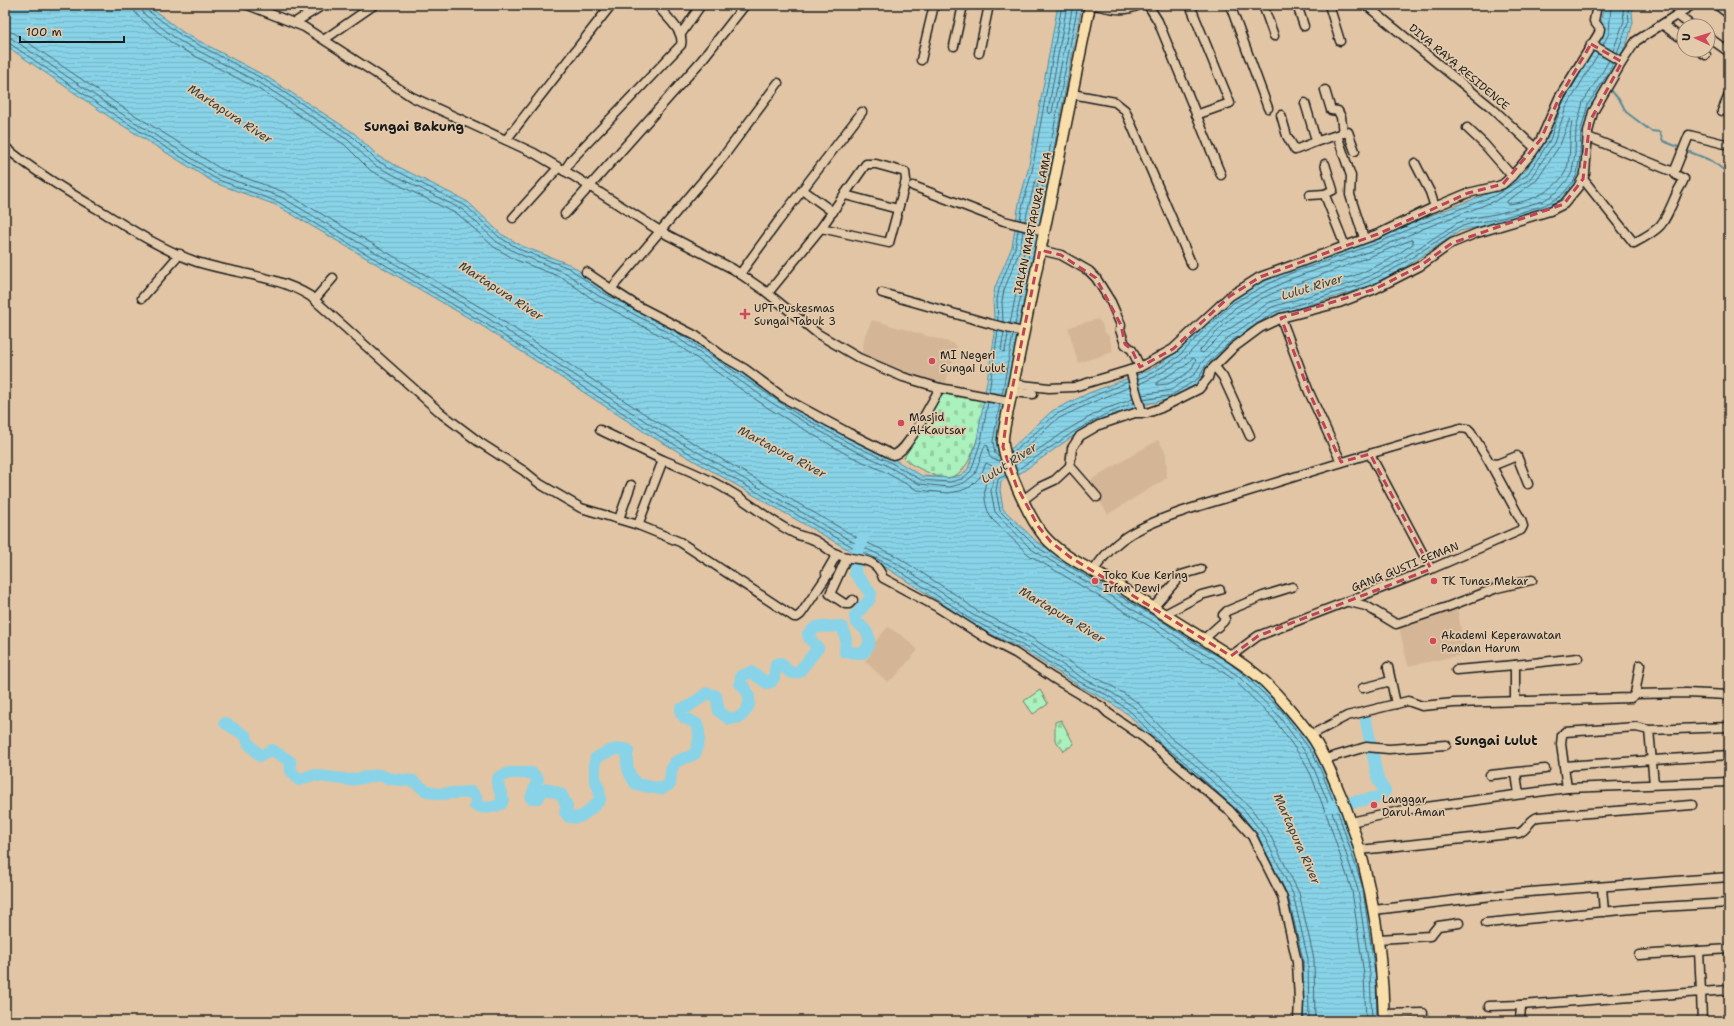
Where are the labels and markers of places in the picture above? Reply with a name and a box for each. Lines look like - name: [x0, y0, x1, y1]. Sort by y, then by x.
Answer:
- place label: UPT Puskesmas Sungai Tabuk 3: [754, 301, 836, 329]
- marker: UPT Puskesmas Sungai Tabuk 3: [739, 308, 751, 320]
- place label: MI Negeri Sungai Lulut: [940, 348, 1006, 376]
- marker: MI Negeri Sungai Lulut: [927, 356, 937, 366]
- place label: Masjid Al-Kautsar: [909, 410, 966, 438]
- marker: Masjid Al-Kautsar: [896, 418, 906, 428]
- place label: Toko Kue Kering Irfan Dewi: [1103, 568, 1188, 596]
- place label: TK Tunas Mekar: [1442, 574, 1529, 589]
- marker: Toko Kue Kering Irfan Dewi: [1090, 576, 1100, 586]
- marker: TK Tunas Mekar: [1429, 576, 1439, 586]
- place label: Akademi Keperawatan Pandan Harum: [1441, 628, 1562, 656]
- marker: Akademi Keperawatan Pandan Harum: [1428, 636, 1438, 646]
- place label: Langgar Darul Aman: [1382, 792, 1445, 820]
- marker: Langgar Darul Aman: [1369, 800, 1379, 810]

